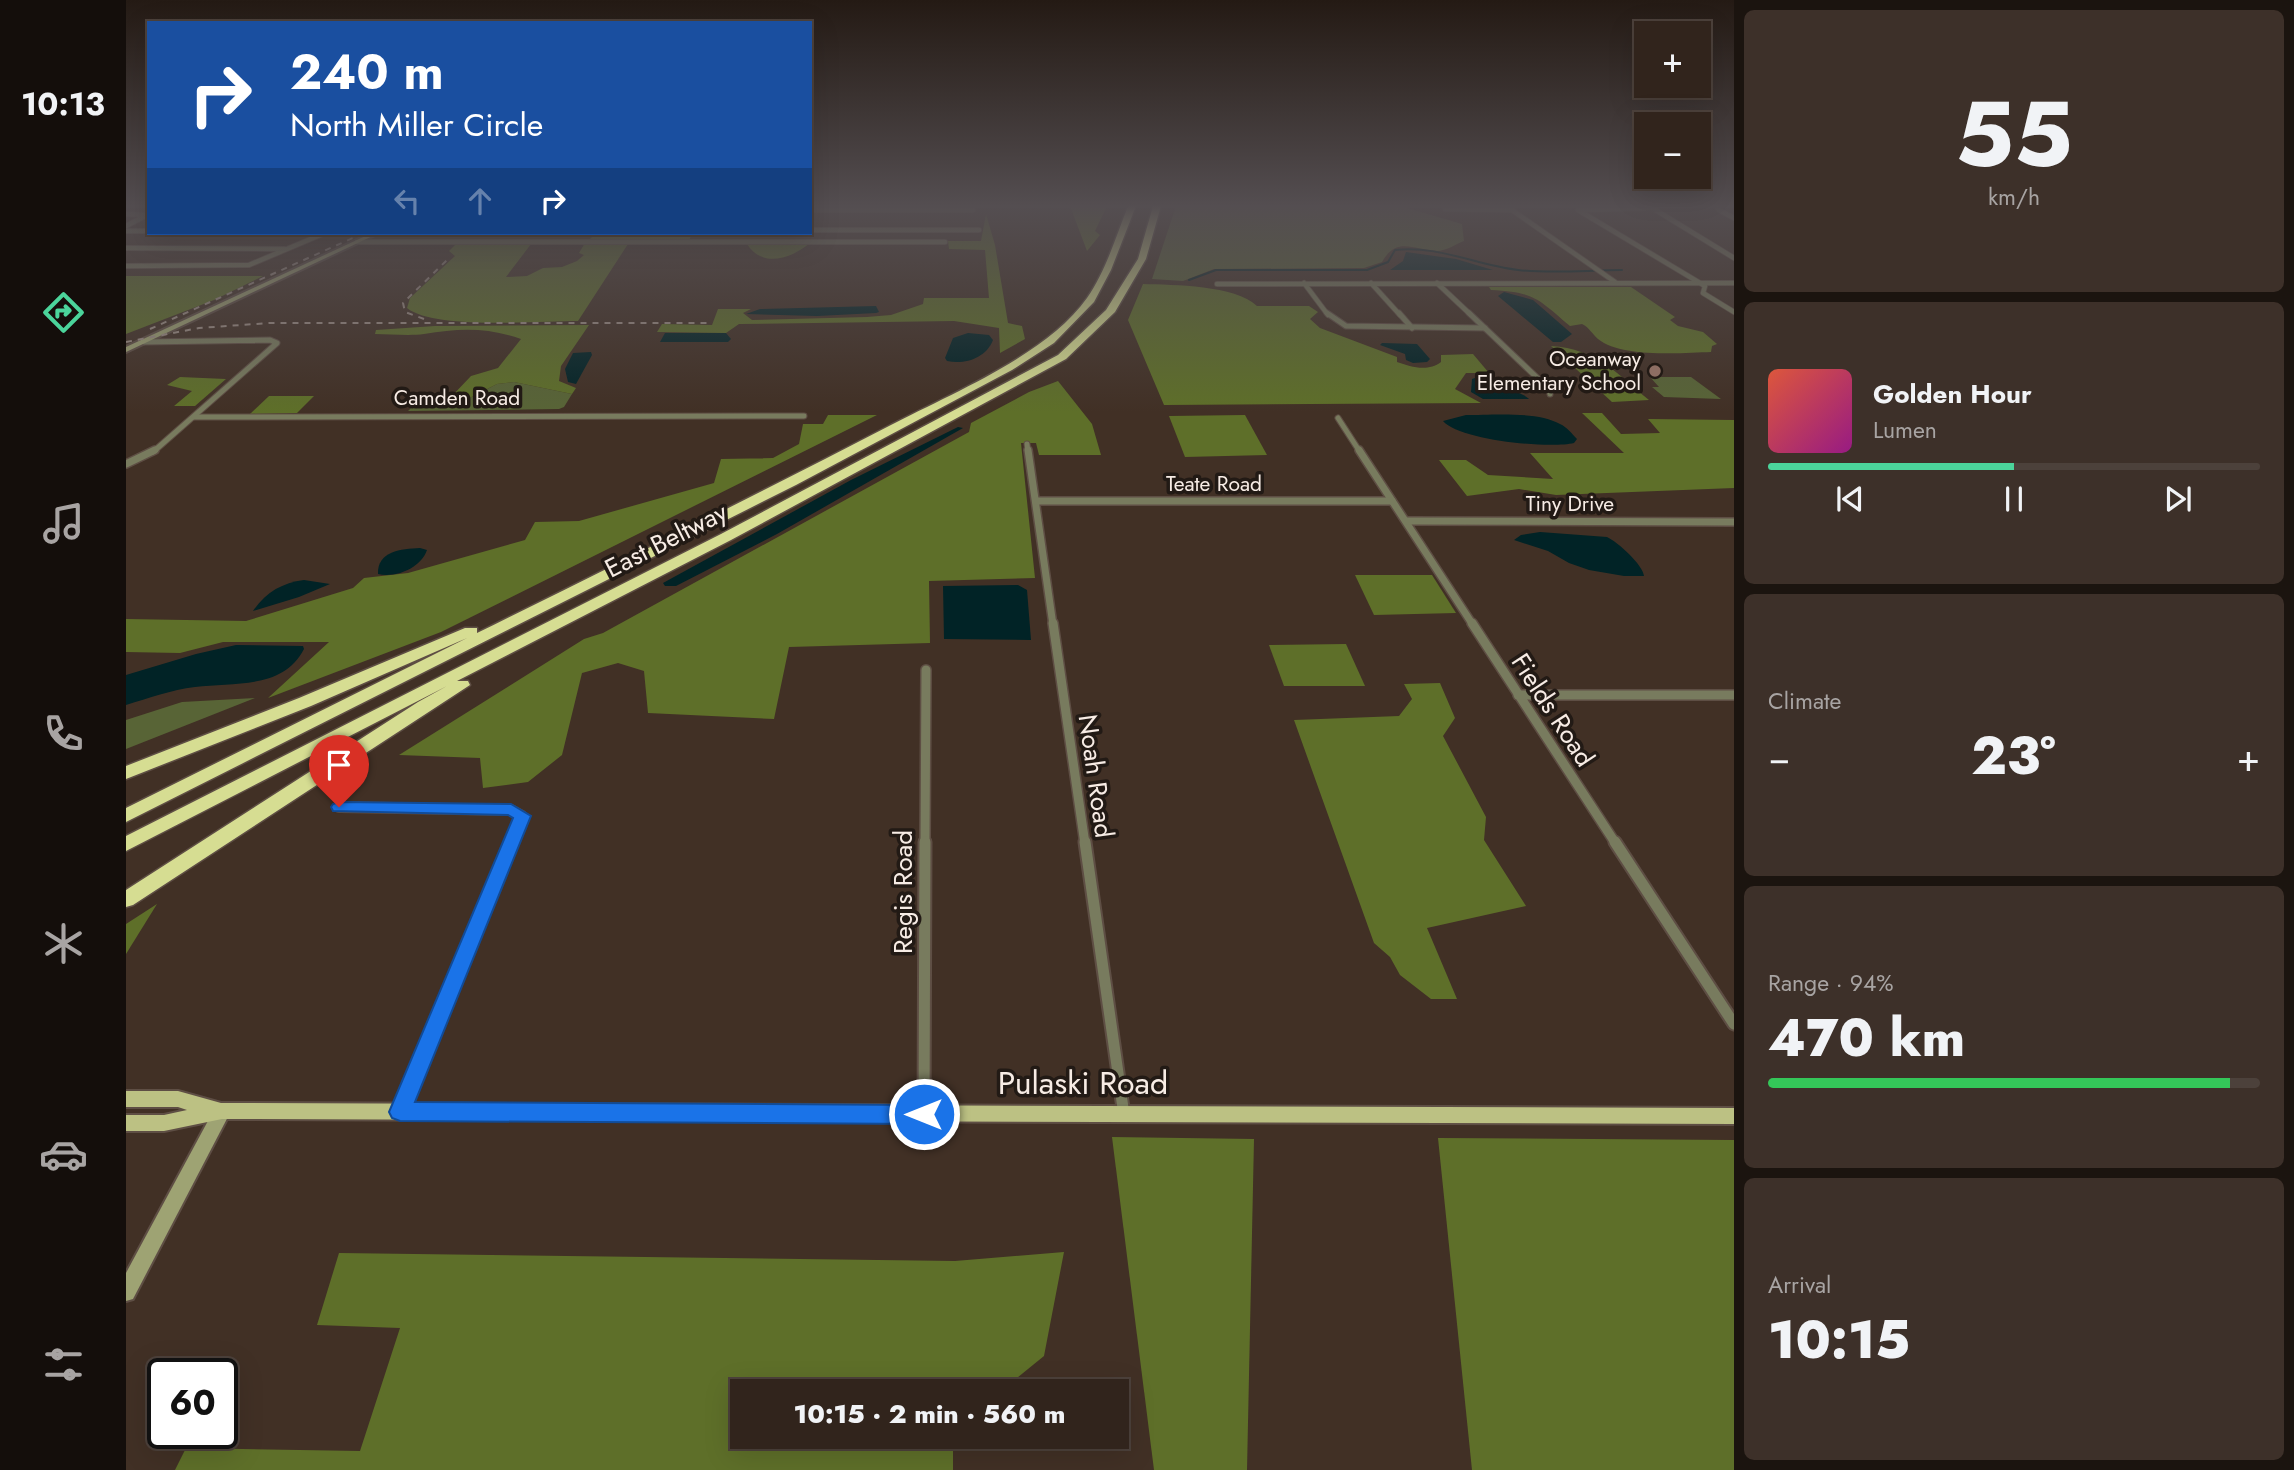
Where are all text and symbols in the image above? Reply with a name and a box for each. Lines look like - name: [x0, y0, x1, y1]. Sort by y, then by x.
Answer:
- map controls: [1634, 21, 1711, 189]
- button: +: [1634, 21, 1711, 98]
- text: 240 m: [290, 37, 444, 107]
- icon: right: [175, 49, 266, 140]
- text: 55: [1955, 69, 2073, 200]
- text: 10:13: [21, 81, 105, 127]
- text: North Miller Circle: [290, 102, 543, 148]
- button: −: [1634, 112, 1711, 189]
- text: km/h: [1988, 180, 2040, 214]
- icon: left: [388, 182, 426, 220]
- icon: ahead: [461, 182, 499, 220]
- icon: right: [534, 182, 572, 220]
- icon: directions: [39, 288, 88, 337]
- place label: Oceanway Elementary School: [1477, 344, 1642, 398]
- marker: Oceanway Elementary School: [1647, 363, 1663, 379]
- text: Golden Hour: [1873, 375, 2032, 413]
- street label: Camden Road: [394, 383, 520, 413]
- text: Lumen: [1873, 413, 1937, 447]
- street label: Teate Road: [1166, 469, 1262, 499]
- icon: previous: [1831, 480, 1869, 518]
- icon: pause: [1995, 480, 2033, 518]
- icon: next: [2159, 480, 2197, 518]
- street label: Tiny Drive: [1526, 489, 1614, 519]
- street label: East Beltway: [598, 493, 734, 587]
- icon: music: [39, 499, 88, 548]
- street label: Fields Road: [1502, 646, 1604, 774]
- text: Climate: [1768, 684, 1841, 718]
- icon: phone: [39, 709, 88, 758]
- street label: Noah Road: [1069, 712, 1123, 840]
- text: 23°: [1971, 718, 2056, 794]
- text: −: [1768, 730, 1790, 785]
- text: +: [2237, 730, 2260, 785]
- pin: [309, 735, 369, 807]
- icon: arrive: [320, 746, 358, 784]
- street label: Regis Road: [884, 830, 922, 954]
- icon: climate: [39, 919, 88, 968]
- text: Range · 94%: [1768, 966, 1894, 1000]
- text: 470 km: [1768, 1000, 1965, 1076]
- street label: Pulaski Road: [998, 1060, 1168, 1106]
- position arrow: [887, 1077, 961, 1151]
- icon: car: [39, 1130, 88, 1179]
- text: Arrival: [1768, 1268, 1831, 1302]
- text: 10:15: [1768, 1302, 1910, 1378]
- icon: filters: [39, 1340, 88, 1389]
- speed limit sign: 60: [147, 1358, 238, 1449]
- text: 10:15 · 2 min · 560 m: [794, 1395, 1065, 1433]

